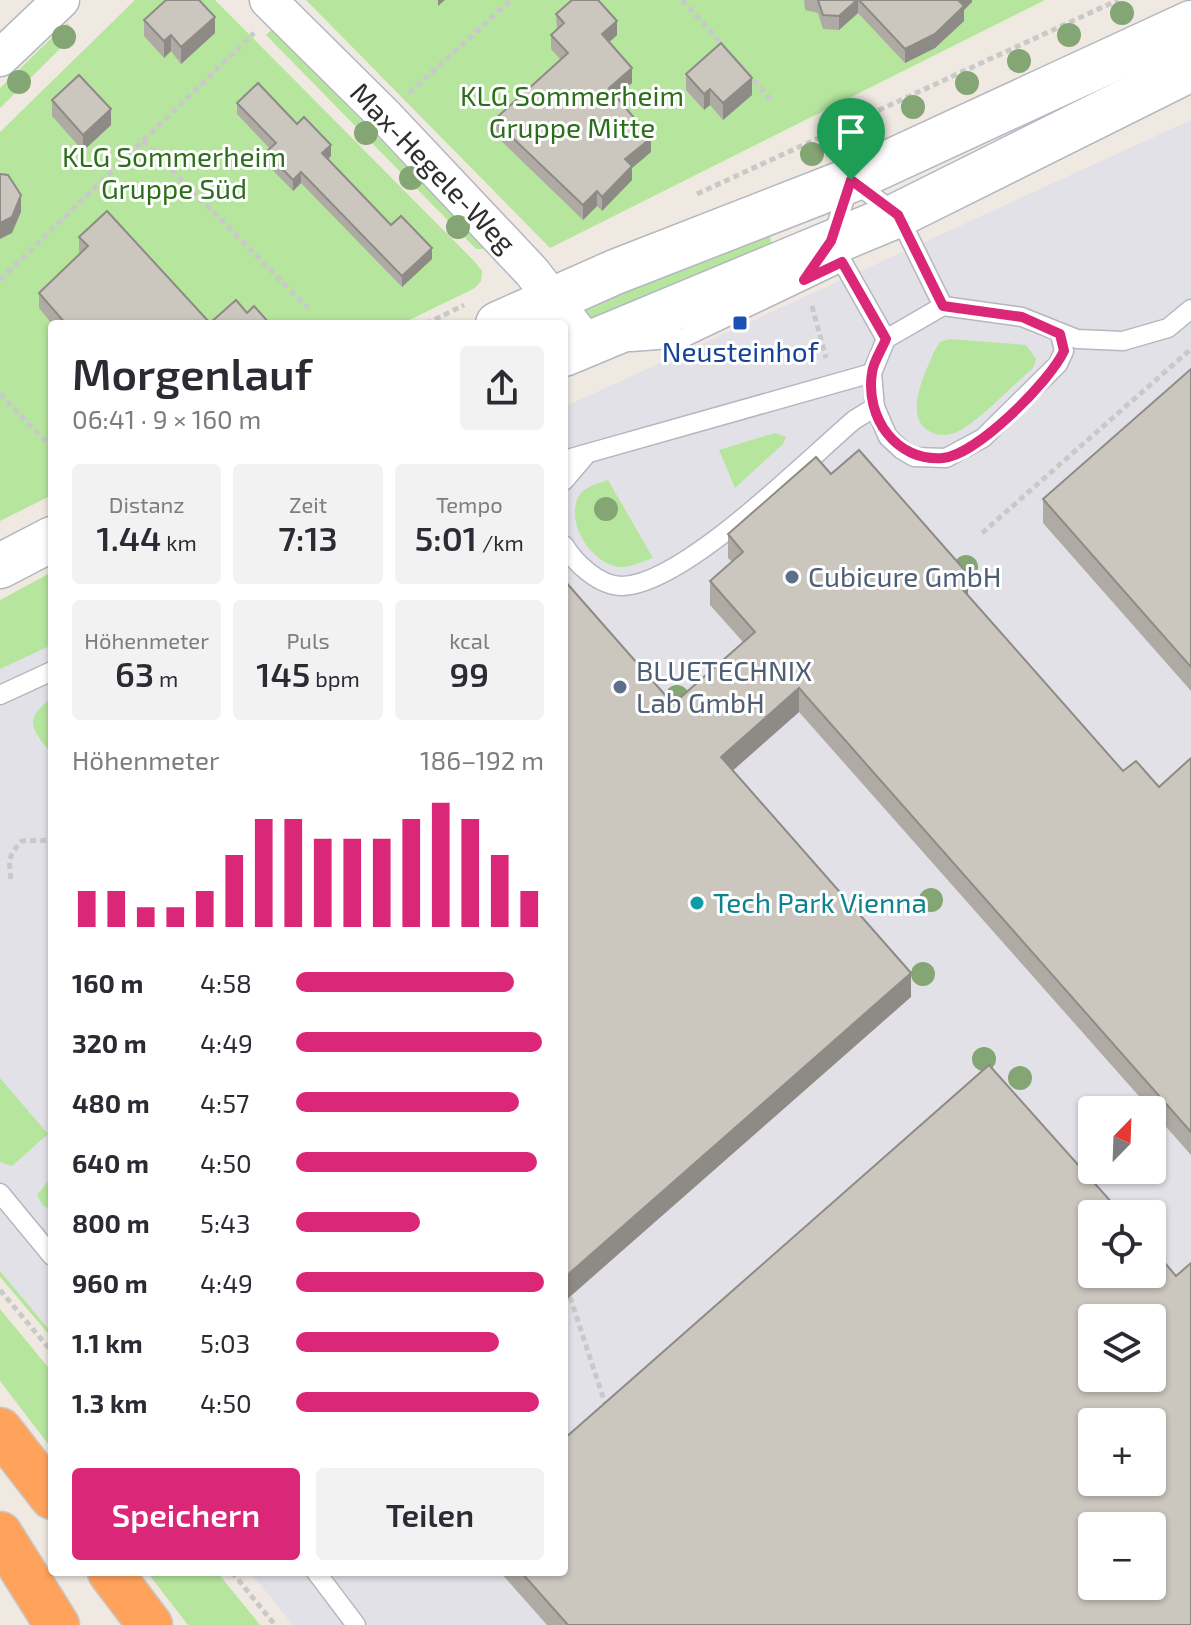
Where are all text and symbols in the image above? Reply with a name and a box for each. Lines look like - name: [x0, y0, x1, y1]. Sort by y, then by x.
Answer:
- street label: Max-Hegele-Weg: [344, 75, 524, 260]
- park label: KLG Sommerheim Gruppe Mitte: [460, 78, 684, 144]
- pin: [817, 98, 885, 180]
- icon: arrive: [829, 110, 873, 154]
- park label: KLG Sommerheim Gruppe Süd: [62, 139, 286, 205]
- marker: Neusteinhof: [731, 314, 749, 332]
- place label: Neusteinhof: [662, 334, 820, 368]
- text: Morgenlauf: [72, 346, 312, 399]
- button: share: [460, 346, 544, 430]
- text: 06:41 · 9 × 160 m: [72, 403, 261, 434]
- text: Distanz: [109, 491, 185, 517]
- text: Zeit: [289, 491, 327, 517]
- text: Tempo: [436, 491, 503, 517]
- text: 1.44: [97, 517, 161, 558]
- text: 7:13: [278, 517, 338, 558]
- text: 5:01: [415, 517, 477, 558]
- text: km: [161, 529, 197, 555]
- text: /km: [477, 529, 524, 555]
- place label: Cubicure GmbH: [808, 559, 1001, 593]
- marker: Cubicure GmbH: [783, 568, 801, 586]
- text: Höhenmeter: [84, 627, 209, 653]
- text: Puls: [286, 627, 330, 653]
- text: kcal: [449, 627, 489, 653]
- text: 63: [115, 653, 154, 694]
- text: 145: [256, 653, 310, 694]
- text: 99: [450, 653, 489, 694]
- place label: BLUETECHNIX Lab GmbH: [636, 653, 812, 719]
- text: m: [154, 665, 178, 691]
- text: bpm: [310, 665, 360, 691]
- marker: BLUETECHNIX Lab GmbH: [611, 678, 629, 696]
- text: Höhenmeter: [72, 744, 219, 775]
- text: 186–192 m: [420, 744, 544, 775]
- place label: Tech Park Vienna: [713, 885, 927, 919]
- marker: Tech Park Vienna: [688, 894, 706, 912]
- text: 160 m: [72, 967, 144, 998]
- text: 4:58: [200, 967, 252, 998]
- text: 320 m: [72, 1027, 147, 1058]
- text: 4:49: [200, 1027, 253, 1058]
- text: 480 m: [72, 1087, 150, 1118]
- text: 4:57: [200, 1087, 249, 1118]
- north arrow: [1078, 1096, 1166, 1184]
- map controls: [1078, 1096, 1166, 1600]
- text: 640 m: [72, 1147, 149, 1178]
- text: 4:50: [200, 1147, 252, 1178]
- button: locate: [1078, 1200, 1166, 1288]
- text: 800 m: [72, 1207, 150, 1238]
- text: 5:43: [200, 1207, 251, 1238]
- text: 960 m: [72, 1267, 148, 1298]
- text: 4:49: [200, 1267, 253, 1298]
- button: layers: [1078, 1304, 1166, 1392]
- text: 1.1 km: [72, 1327, 143, 1358]
- text: 5:03: [200, 1327, 250, 1358]
- text: 1.3 km: [72, 1387, 147, 1418]
- text: 4:50: [200, 1387, 252, 1418]
- button: +: [1078, 1408, 1166, 1496]
- button: Speichern: [72, 1468, 300, 1560]
- button: Teilen: [316, 1468, 544, 1560]
- button: −: [1078, 1512, 1166, 1600]

